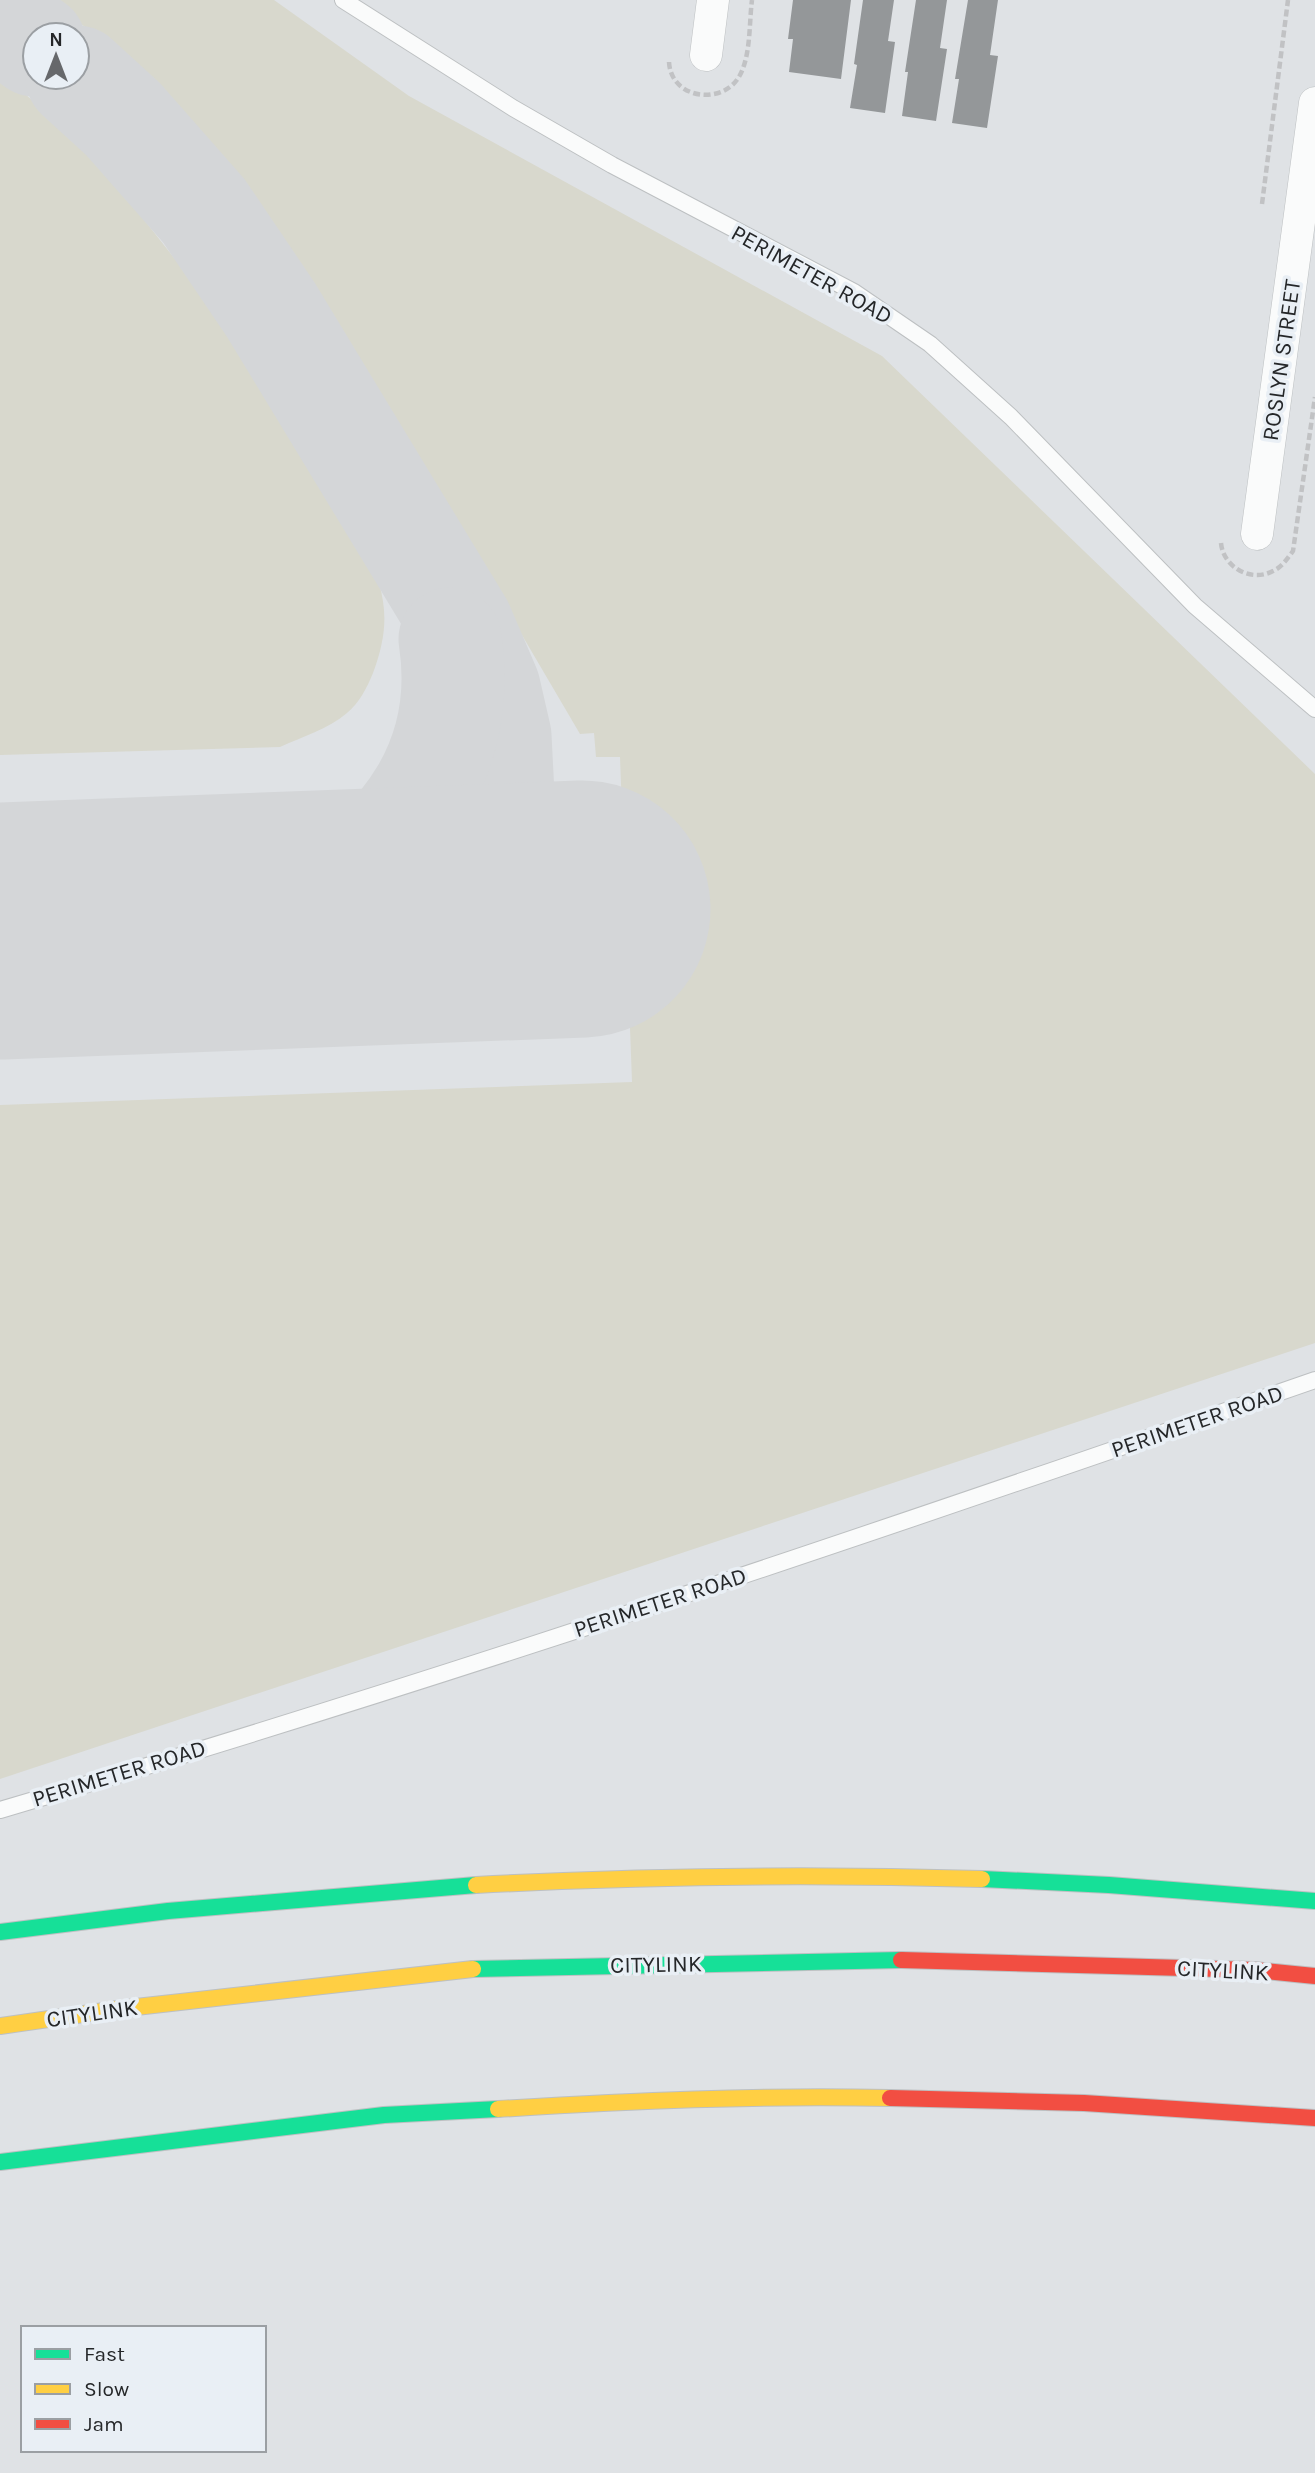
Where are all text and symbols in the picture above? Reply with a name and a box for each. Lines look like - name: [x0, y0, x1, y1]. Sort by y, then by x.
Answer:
- north arrow: [21, 21, 91, 91]
- text: N: [49, 29, 63, 51]
- street label: PERIMETER ROAD: [727, 219, 897, 330]
- street label: ROSLYN STREET: [1257, 277, 1306, 443]
- street label: PERIMETER ROAD: [1108, 1379, 1287, 1464]
- street label: PERIMETER ROAD: [570, 1562, 750, 1643]
- street label: PERIMETER ROAD: [29, 1734, 209, 1813]
- street label: CITYLINK: [610, 1950, 702, 1979]
- street label: CITYLINK: [1177, 1955, 1269, 1986]
- street label: CITYLINK: [45, 1994, 139, 2033]
- legend: [21, 2326, 266, 2452]
- text: Fast: [84, 2342, 125, 2366]
- text: Slow: [84, 2377, 129, 2401]
- text: Jam: [84, 2412, 124, 2436]

